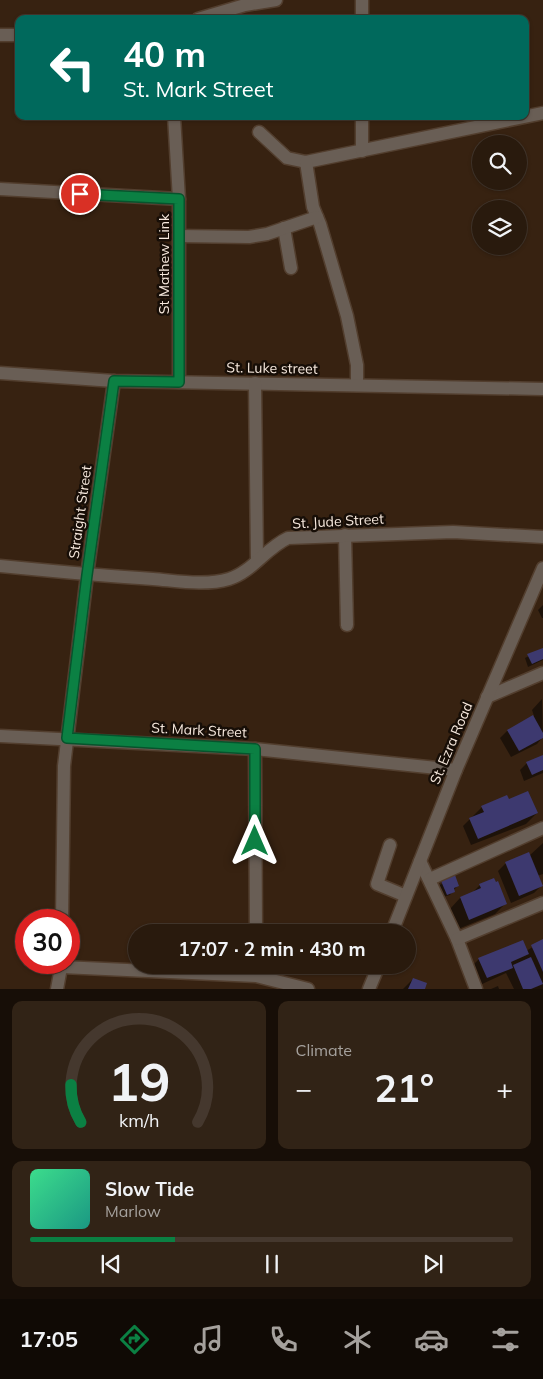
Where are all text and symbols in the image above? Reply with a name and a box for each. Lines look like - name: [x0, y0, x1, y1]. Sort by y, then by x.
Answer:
- text: 40 m: [123, 32, 206, 76]
- icon: left: [40, 35, 105, 100]
- text: St. Mark Street: [123, 75, 273, 103]
- map controls: [472, 135, 527, 255]
- button: search: [472, 135, 527, 190]
- pin: [59, 173, 101, 215]
- icon: arrive: [66, 180, 94, 208]
- button: layers: [472, 200, 527, 255]
- street label: St Mathew Link: [155, 213, 173, 314]
- street label: St. Luke street: [226, 358, 318, 378]
- street label: Straight Street: [65, 464, 95, 560]
- street label: St. Jude Street: [292, 510, 384, 532]
- street label: St. Ezra Road: [426, 699, 476, 787]
- street label: St. Mark Street: [151, 719, 247, 741]
- position arrow: [228, 814, 280, 866]
- speed limit sign: 30: [15, 909, 80, 974]
- text: 17:07 · 2 min · 430 m: [178, 937, 366, 961]
- text: Climate: [296, 1040, 352, 1060]
- text: 19: [108, 1049, 170, 1114]
- text: 21°: [374, 1064, 434, 1112]
- text: −: [296, 1071, 312, 1106]
- text: +: [496, 1071, 513, 1106]
- text: km/h: [119, 1109, 159, 1131]
- text: Slow Tide: [105, 1177, 194, 1201]
- text: Marlow: [105, 1201, 161, 1221]
- icon: previous: [97, 1250, 125, 1278]
- icon: pause: [258, 1250, 286, 1278]
- icon: next: [419, 1250, 447, 1278]
- icon: directions: [117, 1322, 152, 1357]
- icon: music: [191, 1322, 226, 1357]
- icon: phone: [266, 1322, 301, 1357]
- icon: climate: [340, 1322, 375, 1357]
- icon: car: [414, 1322, 449, 1357]
- icon: filters: [488, 1322, 523, 1357]
- text: 17:05: [20, 1325, 78, 1353]

